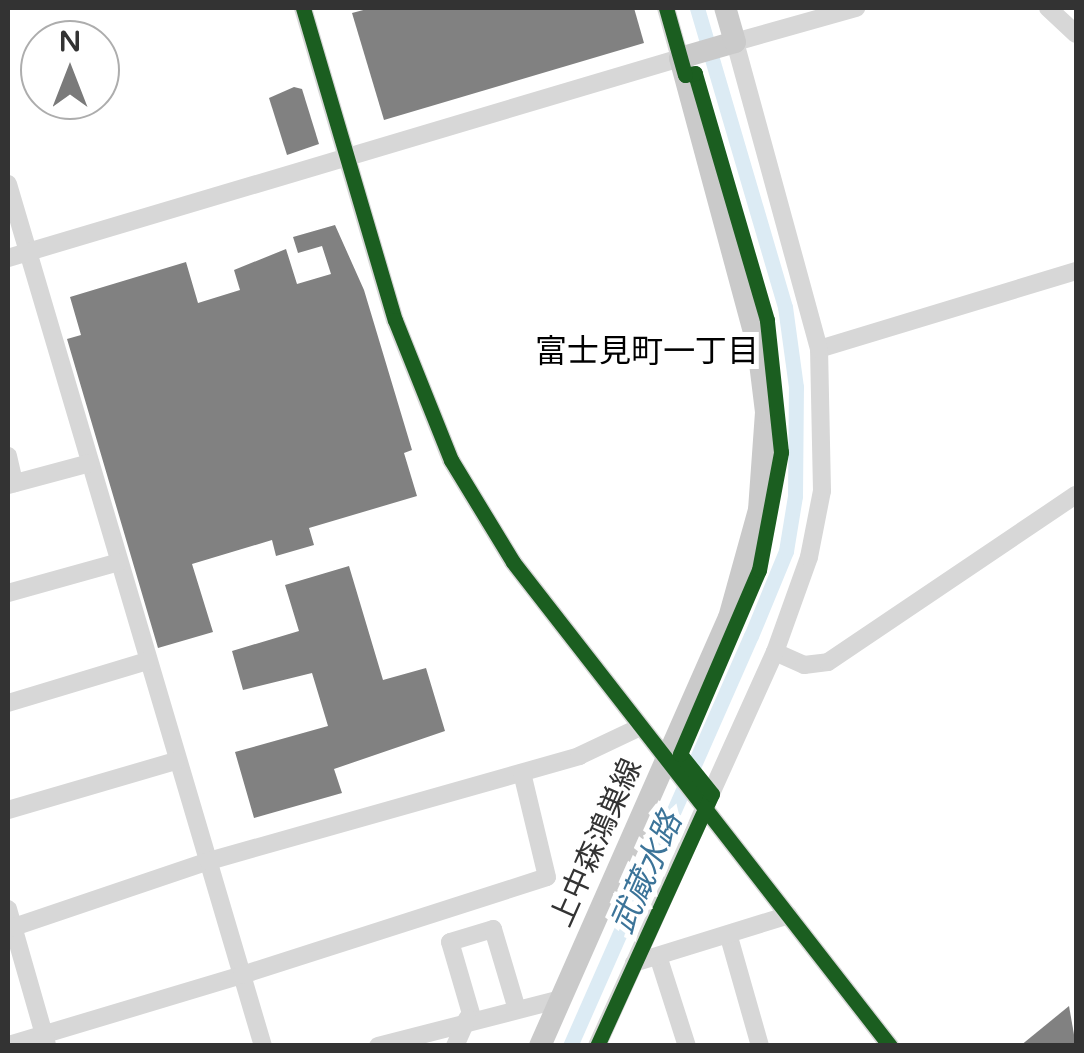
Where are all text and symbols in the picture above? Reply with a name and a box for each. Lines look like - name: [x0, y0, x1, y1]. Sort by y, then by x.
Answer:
- north arrow: [20, 20, 120, 120]
- text: N: [59, 25, 81, 59]
- district label: 富士見町一丁目: [535, 333, 759, 371]
- street label: 上中森鴻巣線: [544, 753, 650, 933]
- water label: 武蔵水路: [603, 807, 691, 939]

